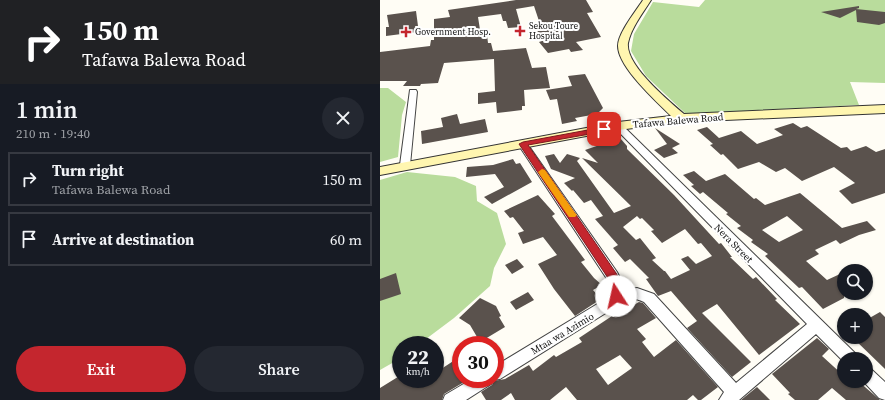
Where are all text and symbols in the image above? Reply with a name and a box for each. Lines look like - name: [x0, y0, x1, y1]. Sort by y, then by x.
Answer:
- text: 150 m: [82, 11, 159, 49]
- icon: right: [16, 16, 68, 68]
- place label: Sekou Toure Hospital: [529, 20, 578, 42]
- marker: Sekou Toure Hospital: [514, 25, 526, 37]
- marker: Government Hosp.: [400, 26, 412, 38]
- place label: Government Hosp.: [415, 26, 491, 38]
- text: Tafawa Balewa Road: [82, 47, 246, 72]
- text: 1 min: [16, 93, 78, 126]
- button: close: [322, 97, 364, 139]
- street label: Tafawa Balewa Road: [632, 110, 724, 131]
- pin: [587, 112, 621, 146]
- icon: arrive: [593, 118, 615, 140]
- text: 210 m · 19:40: [16, 125, 90, 142]
- text: Turn right: [52, 160, 124, 181]
- icon: right: [18, 168, 40, 190]
- text: 150 m: [322, 169, 362, 190]
- text: Tafawa Balewa Road: [52, 181, 170, 198]
- street label: Nera Street: [711, 221, 756, 266]
- icon: arrive: [18, 228, 40, 250]
- text: Arrive at destination: [52, 229, 194, 250]
- text: 60 m: [330, 229, 362, 250]
- map controls: [837, 264, 873, 388]
- button: search: [837, 264, 873, 300]
- position arrow: [595, 275, 637, 317]
- button: +: [837, 308, 873, 344]
- street label: Mtaa wa Azimio: [528, 309, 597, 357]
- speed limit sign: 30: [452, 336, 504, 388]
- text: 22: [407, 343, 429, 371]
- button: Exit: [16, 346, 186, 392]
- button: Share: [194, 346, 364, 392]
- button: −: [837, 352, 873, 388]
- text: km/h: [406, 365, 430, 378]

